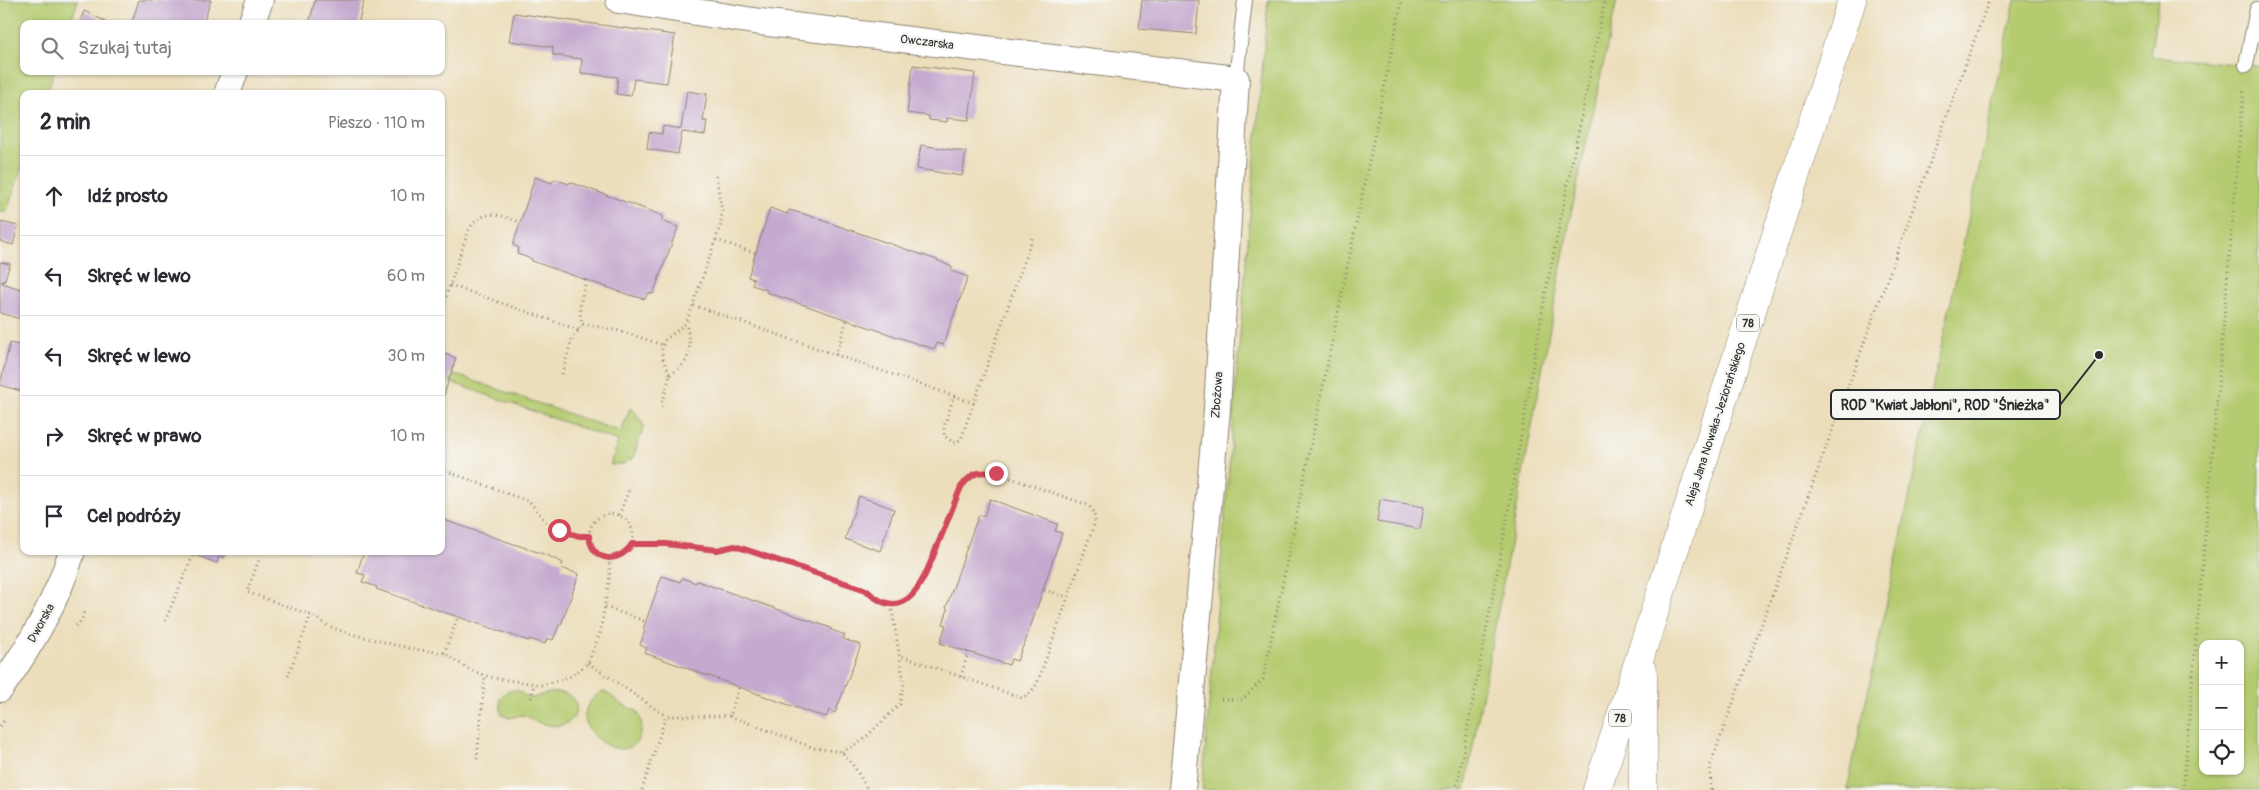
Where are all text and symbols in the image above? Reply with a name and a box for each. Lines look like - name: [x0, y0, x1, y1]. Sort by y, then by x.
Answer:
- search box: [20, 20, 445, 75]
- street label: Owczarska: [899, 32, 955, 53]
- icon: search: [38, 34, 66, 62]
- text: Szukaj tutaj: [78, 36, 172, 60]
- text: 2 min: [40, 109, 90, 136]
- text: Pieszo · 110 m: [328, 113, 425, 133]
- icon: ahead: [40, 182, 68, 210]
- text: Idź prosto: [87, 184, 168, 208]
- text: 10 m: [390, 186, 425, 206]
- icon: left: [40, 262, 68, 290]
- text: Skręć w lewo: [87, 264, 191, 288]
- text: 60 m: [387, 266, 425, 286]
- road number: 78: [1737, 314, 1759, 332]
- street label: Aleja Jana Nowaka-Jeziorańskiego: [1682, 340, 1749, 508]
- icon: left: [40, 342, 68, 370]
- text: Skręć w lewo: [87, 344, 191, 368]
- text: 30 m: [387, 346, 425, 366]
- street label: Zbożowa: [1208, 371, 1227, 419]
- callout: ROD "Kwiat Jabłoni", ROD "Śnieżka": [1831, 390, 2060, 419]
- text: ROD "Kwiat Jabłoni", ROD "Śnieżka": [1841, 396, 2049, 414]
- icon: right: [40, 422, 68, 450]
- text: Skręć w prawo: [87, 424, 201, 448]
- text: 10 m: [390, 426, 425, 446]
- route end: [985, 462, 1008, 485]
- icon: arrive: [40, 502, 68, 530]
- text: Cel podróży: [87, 504, 180, 528]
- route start: [548, 519, 571, 542]
- street label: Dworska: [25, 601, 58, 645]
- map controls: [2199, 640, 2244, 775]
- button: +: [2199, 640, 2244, 685]
- button: −: [2199, 685, 2244, 730]
- road number: 78: [1609, 710, 1631, 726]
- button: locate: [2199, 730, 2244, 775]

